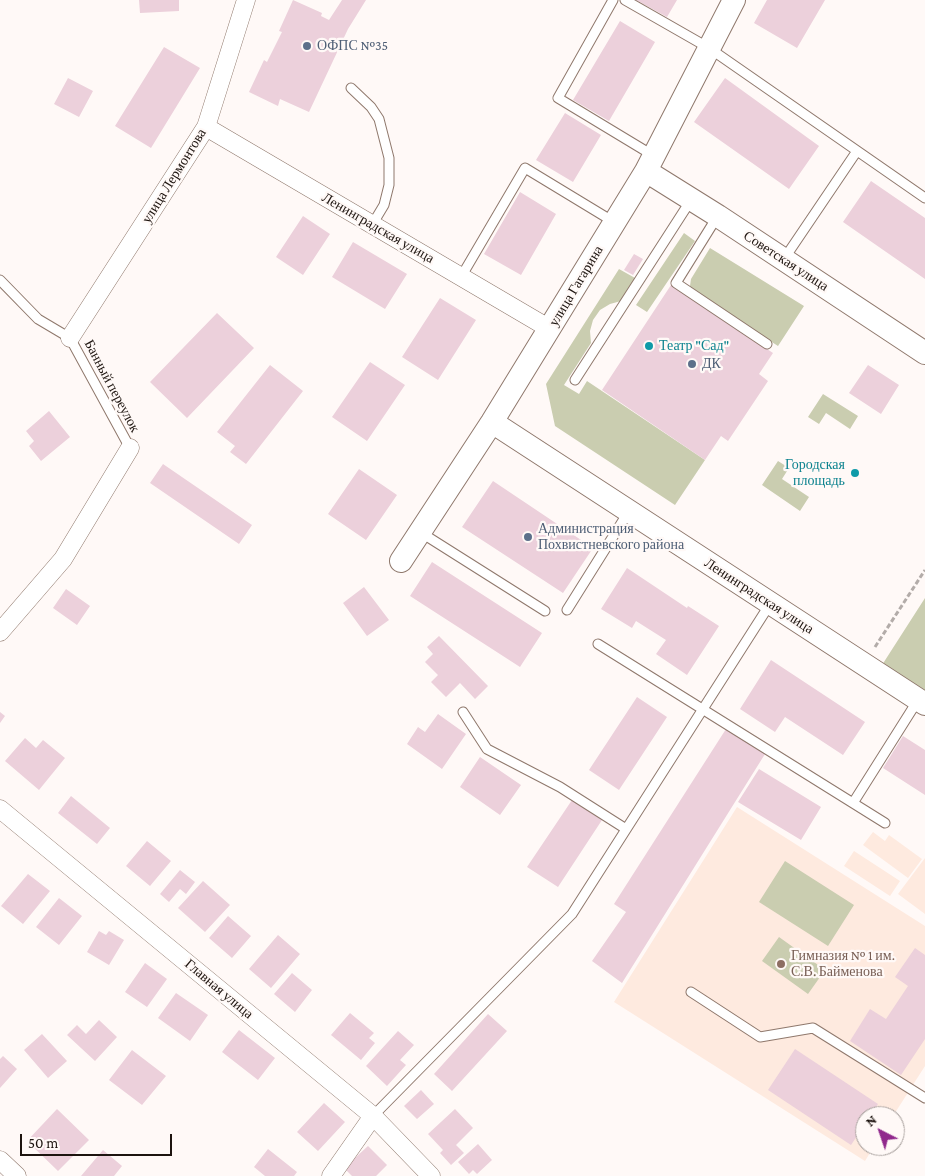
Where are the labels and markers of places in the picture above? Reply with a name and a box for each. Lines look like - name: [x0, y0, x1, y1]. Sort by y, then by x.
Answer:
- place label: ОФПС №35: [317, 38, 388, 54]
- marker: ОФПС №35: [301, 40, 313, 52]
- place label: Театр "Сад": [659, 338, 729, 354]
- marker: Театр "Сад": [643, 340, 655, 352]
- place label: ДК: [702, 356, 721, 372]
- marker: ДК: [686, 358, 698, 370]
- place label: Городская площадь: [785, 457, 845, 490]
- marker: Городская площадь: [849, 467, 861, 479]
- place label: Администрация Похвистневского района: [538, 521, 684, 554]
- marker: Администрация Похвистневского района: [522, 531, 534, 543]
- place label: Гимназия № 1 им. С.В. Байменова: [791, 948, 895, 980]
- marker: Гимназия № 1 им. С.В. Байменова: [775, 958, 787, 970]

